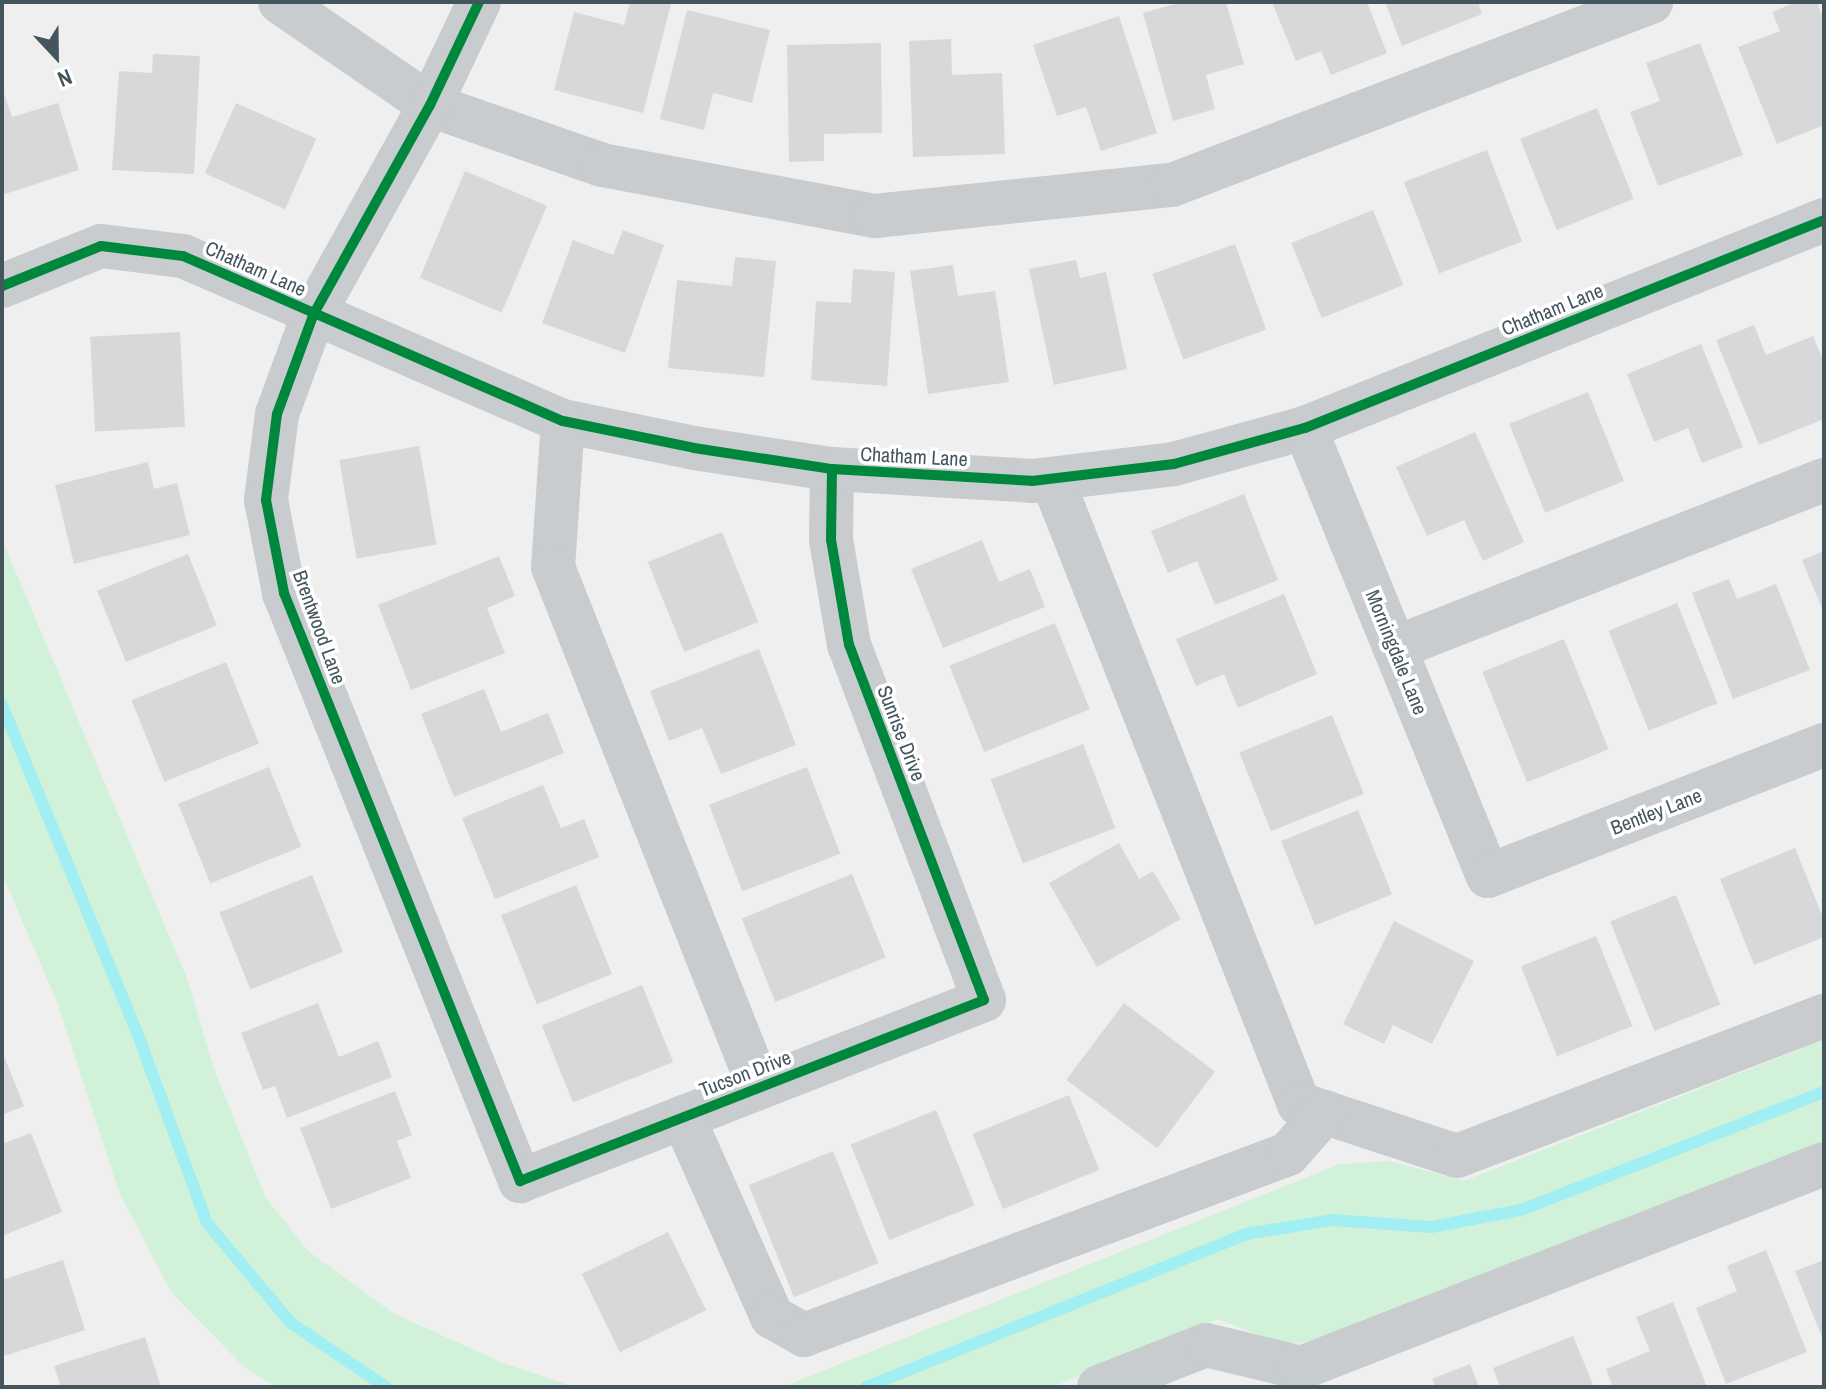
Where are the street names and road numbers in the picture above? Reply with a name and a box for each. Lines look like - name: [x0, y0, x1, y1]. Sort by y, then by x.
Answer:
- street label: Chatham Lane: [202, 235, 310, 301]
- street label: Chatham Lane: [1498, 278, 1606, 340]
- street label: Chatham Lane: [860, 441, 968, 471]
- street label: Brentwood Lane: [288, 567, 352, 687]
- street label: Morningdale Lane: [1361, 586, 1433, 718]
- street label: Sunrise Drive: [873, 682, 931, 784]
- street label: Bentley Lane: [1607, 783, 1705, 839]
- street label: Tucson Drive: [696, 1045, 794, 1101]

